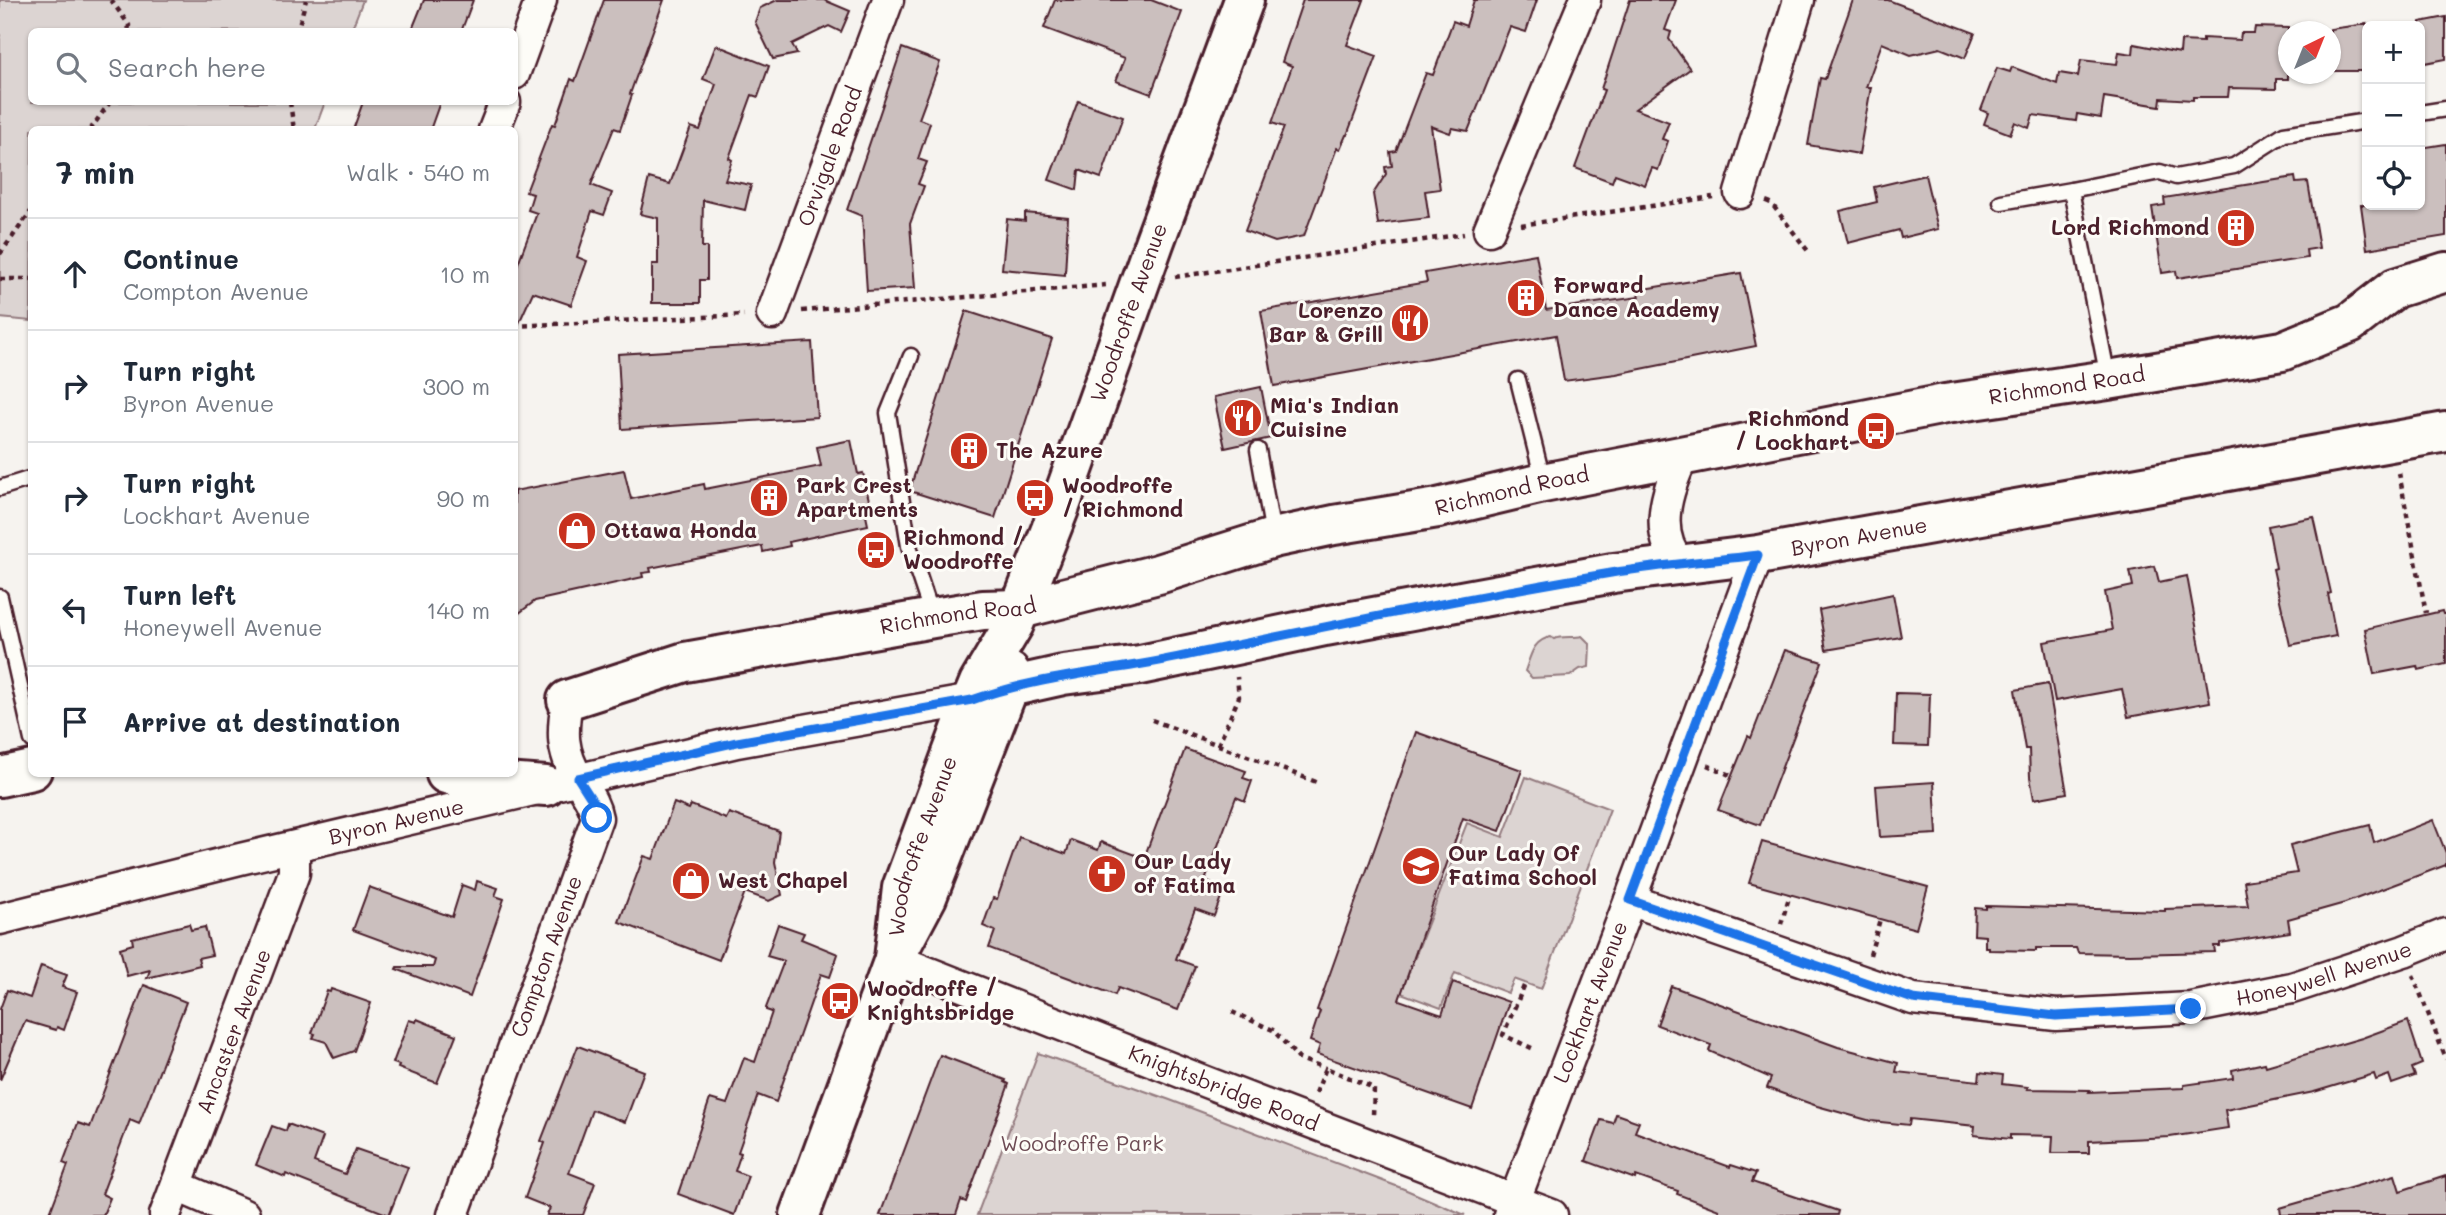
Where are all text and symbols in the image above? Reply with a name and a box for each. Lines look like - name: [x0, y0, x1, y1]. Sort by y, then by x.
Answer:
- north arrow: [2278, 21, 2341, 84]
- map controls: [2362, 21, 2425, 210]
- button: +: [2362, 21, 2425, 84]
- search box: [28, 28, 518, 105]
- icon: search: [52, 48, 90, 86]
- text: Search here: [108, 50, 266, 84]
- street label: Orvigale Road: [791, 82, 867, 230]
- button: −: [2362, 84, 2425, 147]
- button: locate: [2362, 147, 2425, 210]
- text: 7 min: [56, 152, 135, 192]
- text: Walk · 540 m: [346, 157, 490, 187]
- building icon: Lord Richmond: [2215, 207, 2257, 249]
- place label: Lord Richmond: [2051, 213, 2209, 240]
- street label: Woodroffe Avenue: [1083, 219, 1172, 405]
- text: Continue: [123, 242, 239, 276]
- icon: ahead: [56, 255, 94, 293]
- text: 10 m: [440, 259, 490, 289]
- place label: Forward Dance Academy: [1553, 271, 1720, 323]
- text: Compton Avenue: [123, 276, 309, 306]
- building icon: Forward Dance Academy: [1505, 277, 1547, 319]
- place label: Lorenzo Bar & Grill: [1269, 296, 1383, 347]
- restaurant icon: Lorenzo Bar & Grill: [1389, 302, 1431, 344]
- text: Turn right: [123, 354, 256, 388]
- street label: Richmond Road: [1987, 359, 2147, 409]
- icon: right: [56, 367, 94, 405]
- text: 300 m: [422, 371, 490, 401]
- text: Byron Avenue: [123, 388, 274, 418]
- place label: Mia's Indian Cuisine: [1270, 391, 1399, 442]
- restaurant icon: Mia's Indian Cuisine: [1222, 397, 1264, 439]
- place label: Richmond / Lockhart: [1735, 404, 1849, 455]
- bus stop icon: Richmond / Lockhart: [1855, 410, 1897, 452]
- building icon: The Azure: [948, 430, 990, 472]
- place label: The Azure: [996, 436, 1103, 463]
- street label: Richmond Road: [1432, 459, 1591, 520]
- text: Turn right: [123, 466, 256, 500]
- place label: Park Crest Apartments: [796, 471, 918, 522]
- place label: Woodroffe / Richmond: [1062, 471, 1183, 522]
- building icon: Park Crest Apartments: [748, 477, 790, 519]
- bus stop icon: Woodroffe / Richmond: [1014, 477, 1056, 519]
- icon: right: [56, 479, 94, 517]
- text: 90 m: [437, 483, 490, 513]
- text: Lockhart Avenue: [123, 500, 310, 530]
- shop icon: Ottawa Honda: [556, 510, 598, 552]
- street label: Byron Avenue: [1789, 510, 1929, 561]
- place label: Ottawa Honda: [604, 516, 757, 543]
- place label: Richmond / Woodroffe: [903, 523, 1024, 574]
- bus stop icon: Richmond / Woodroffe: [855, 529, 897, 571]
- text: Turn left: [123, 578, 236, 612]
- street label: Richmond Road: [878, 590, 1039, 639]
- icon: left: [56, 591, 94, 629]
- text: 140 m: [426, 595, 490, 625]
- text: Honeywell Avenue: [123, 612, 323, 642]
- icon: arrive: [56, 703, 94, 741]
- text: Arrive at destination: [123, 705, 400, 739]
- street label: Woodroffe Avenue: [882, 752, 962, 938]
- street label: Byron Avenue: [326, 792, 466, 850]
- route start: [581, 802, 612, 833]
- place label: Our Lady Of Fatima School: [1448, 839, 1597, 890]
- school or university icon: Our Lady Of Fatima School: [1400, 845, 1442, 887]
- place label: Our Lady of Fatima: [1134, 847, 1236, 898]
- church icon: Our Lady of Fatima: [1086, 853, 1128, 895]
- shop icon: West Chapel: [670, 860, 712, 902]
- place label: West Chapel: [718, 866, 848, 893]
- street label: Compton Avenue: [504, 871, 587, 1040]
- street label: Lockhart Avenue: [1546, 917, 1633, 1086]
- street label: Honeywell Avenue: [2233, 934, 2415, 1011]
- street label: Ancaster Avenue: [189, 945, 276, 1117]
- place label: Woodroffe / Knightsbridge: [867, 974, 1014, 1025]
- bus stop icon: Woodroffe / Knightsbridge: [819, 980, 861, 1022]
- route end: [2175, 993, 2206, 1024]
- street label: Knightsbridge Road: [1125, 1038, 1323, 1136]
- park label: Woodroffe Park: [1000, 1129, 1164, 1156]

